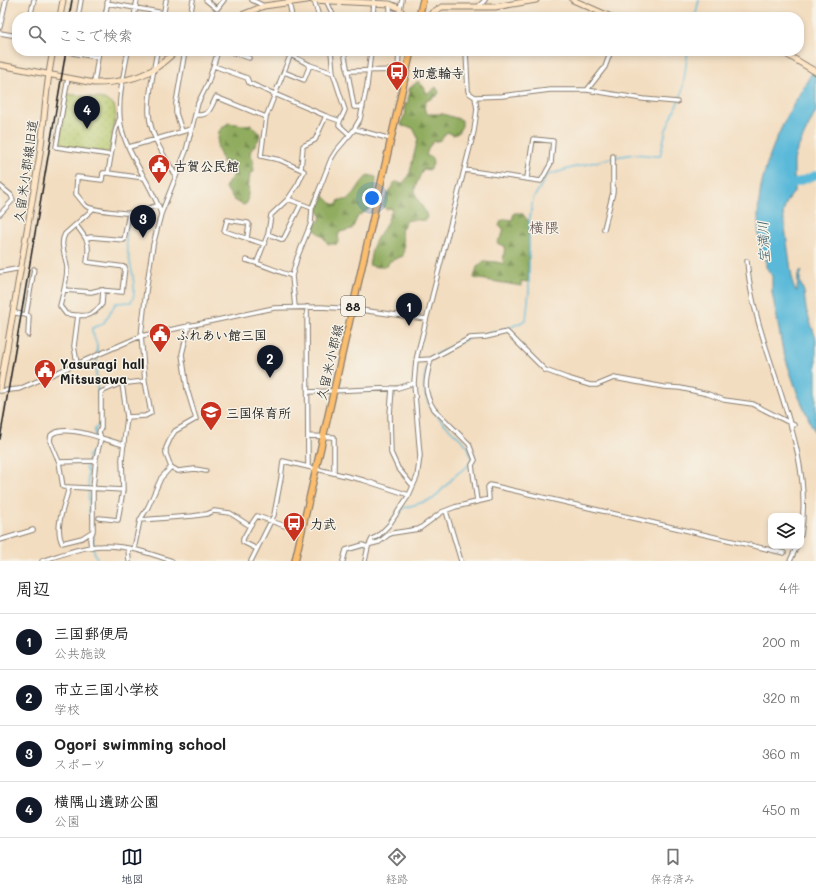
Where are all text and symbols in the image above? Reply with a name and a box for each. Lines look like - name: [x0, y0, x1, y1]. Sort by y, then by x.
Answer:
- search box: [12, 12, 804, 56]
- icon: search: [26, 23, 48, 45]
- text: ここで検索: [58, 25, 133, 45]
- bus stop icon: 如意輪寺: [384, 59, 410, 92]
- place label: 如意輪寺: [412, 64, 464, 81]
- pin: 4: [74, 96, 100, 129]
- street label: 久留米小郡線旧道: [9, 118, 41, 224]
- public building icon: 古賀公民館: [146, 152, 172, 185]
- place label: 古賀公民館: [174, 157, 239, 174]
- your location: [362, 188, 382, 208]
- pin: 3: [130, 205, 156, 238]
- district label: 横隈: [529, 217, 559, 237]
- water label: 宝満川: [752, 221, 774, 263]
- pin: 1: [396, 293, 422, 326]
- road number: 88: [341, 296, 365, 316]
- public building icon: ふれあい館三国: [147, 321, 173, 354]
- street label: 久留米小郡線: [312, 321, 346, 402]
- place label: ふれあい館三国: [176, 326, 267, 343]
- pin: 2: [257, 345, 283, 378]
- place label: Yasuragi hall Mitsusawa: [60, 355, 145, 387]
- public building icon: Yasuragi hall Mitsusawa: [32, 357, 58, 390]
- school or university icon: 三国保育所: [198, 399, 224, 432]
- place label: 三国保育所: [226, 404, 291, 421]
- bus stop icon: 力武: [281, 510, 307, 543]
- map controls: [768, 513, 804, 549]
- button: layers: [768, 513, 804, 549]
- place label: 力武: [310, 515, 336, 532]
- text: 周辺: [16, 577, 50, 599]
- text: 4件: [779, 579, 800, 596]
- text: 三国郵便局: [54, 623, 129, 643]
- text: 1: [26, 633, 32, 650]
- text: 200 m: [762, 633, 800, 650]
- text: 公共施設: [54, 644, 106, 661]
- text: 市立三国小学校: [54, 679, 159, 699]
- text: 2: [25, 689, 33, 706]
- text: 320 m: [763, 689, 800, 706]
- text: 学校: [54, 700, 80, 717]
- text: Ogori swimming school: [54, 734, 226, 754]
- text: 3: [25, 745, 33, 762]
- text: 360 m: [762, 745, 800, 762]
- text: スポーツ: [54, 755, 106, 772]
- text: 横隅山遺跡公園: [54, 791, 159, 811]
- text: 4: [25, 801, 33, 818]
- text: 450 m: [762, 801, 800, 818]
- text: 公園: [54, 812, 80, 829]
- tab: 地図: [121, 846, 143, 886]
- tab: 経路: [386, 846, 408, 886]
- tab: 保存済み: [651, 846, 695, 886]

